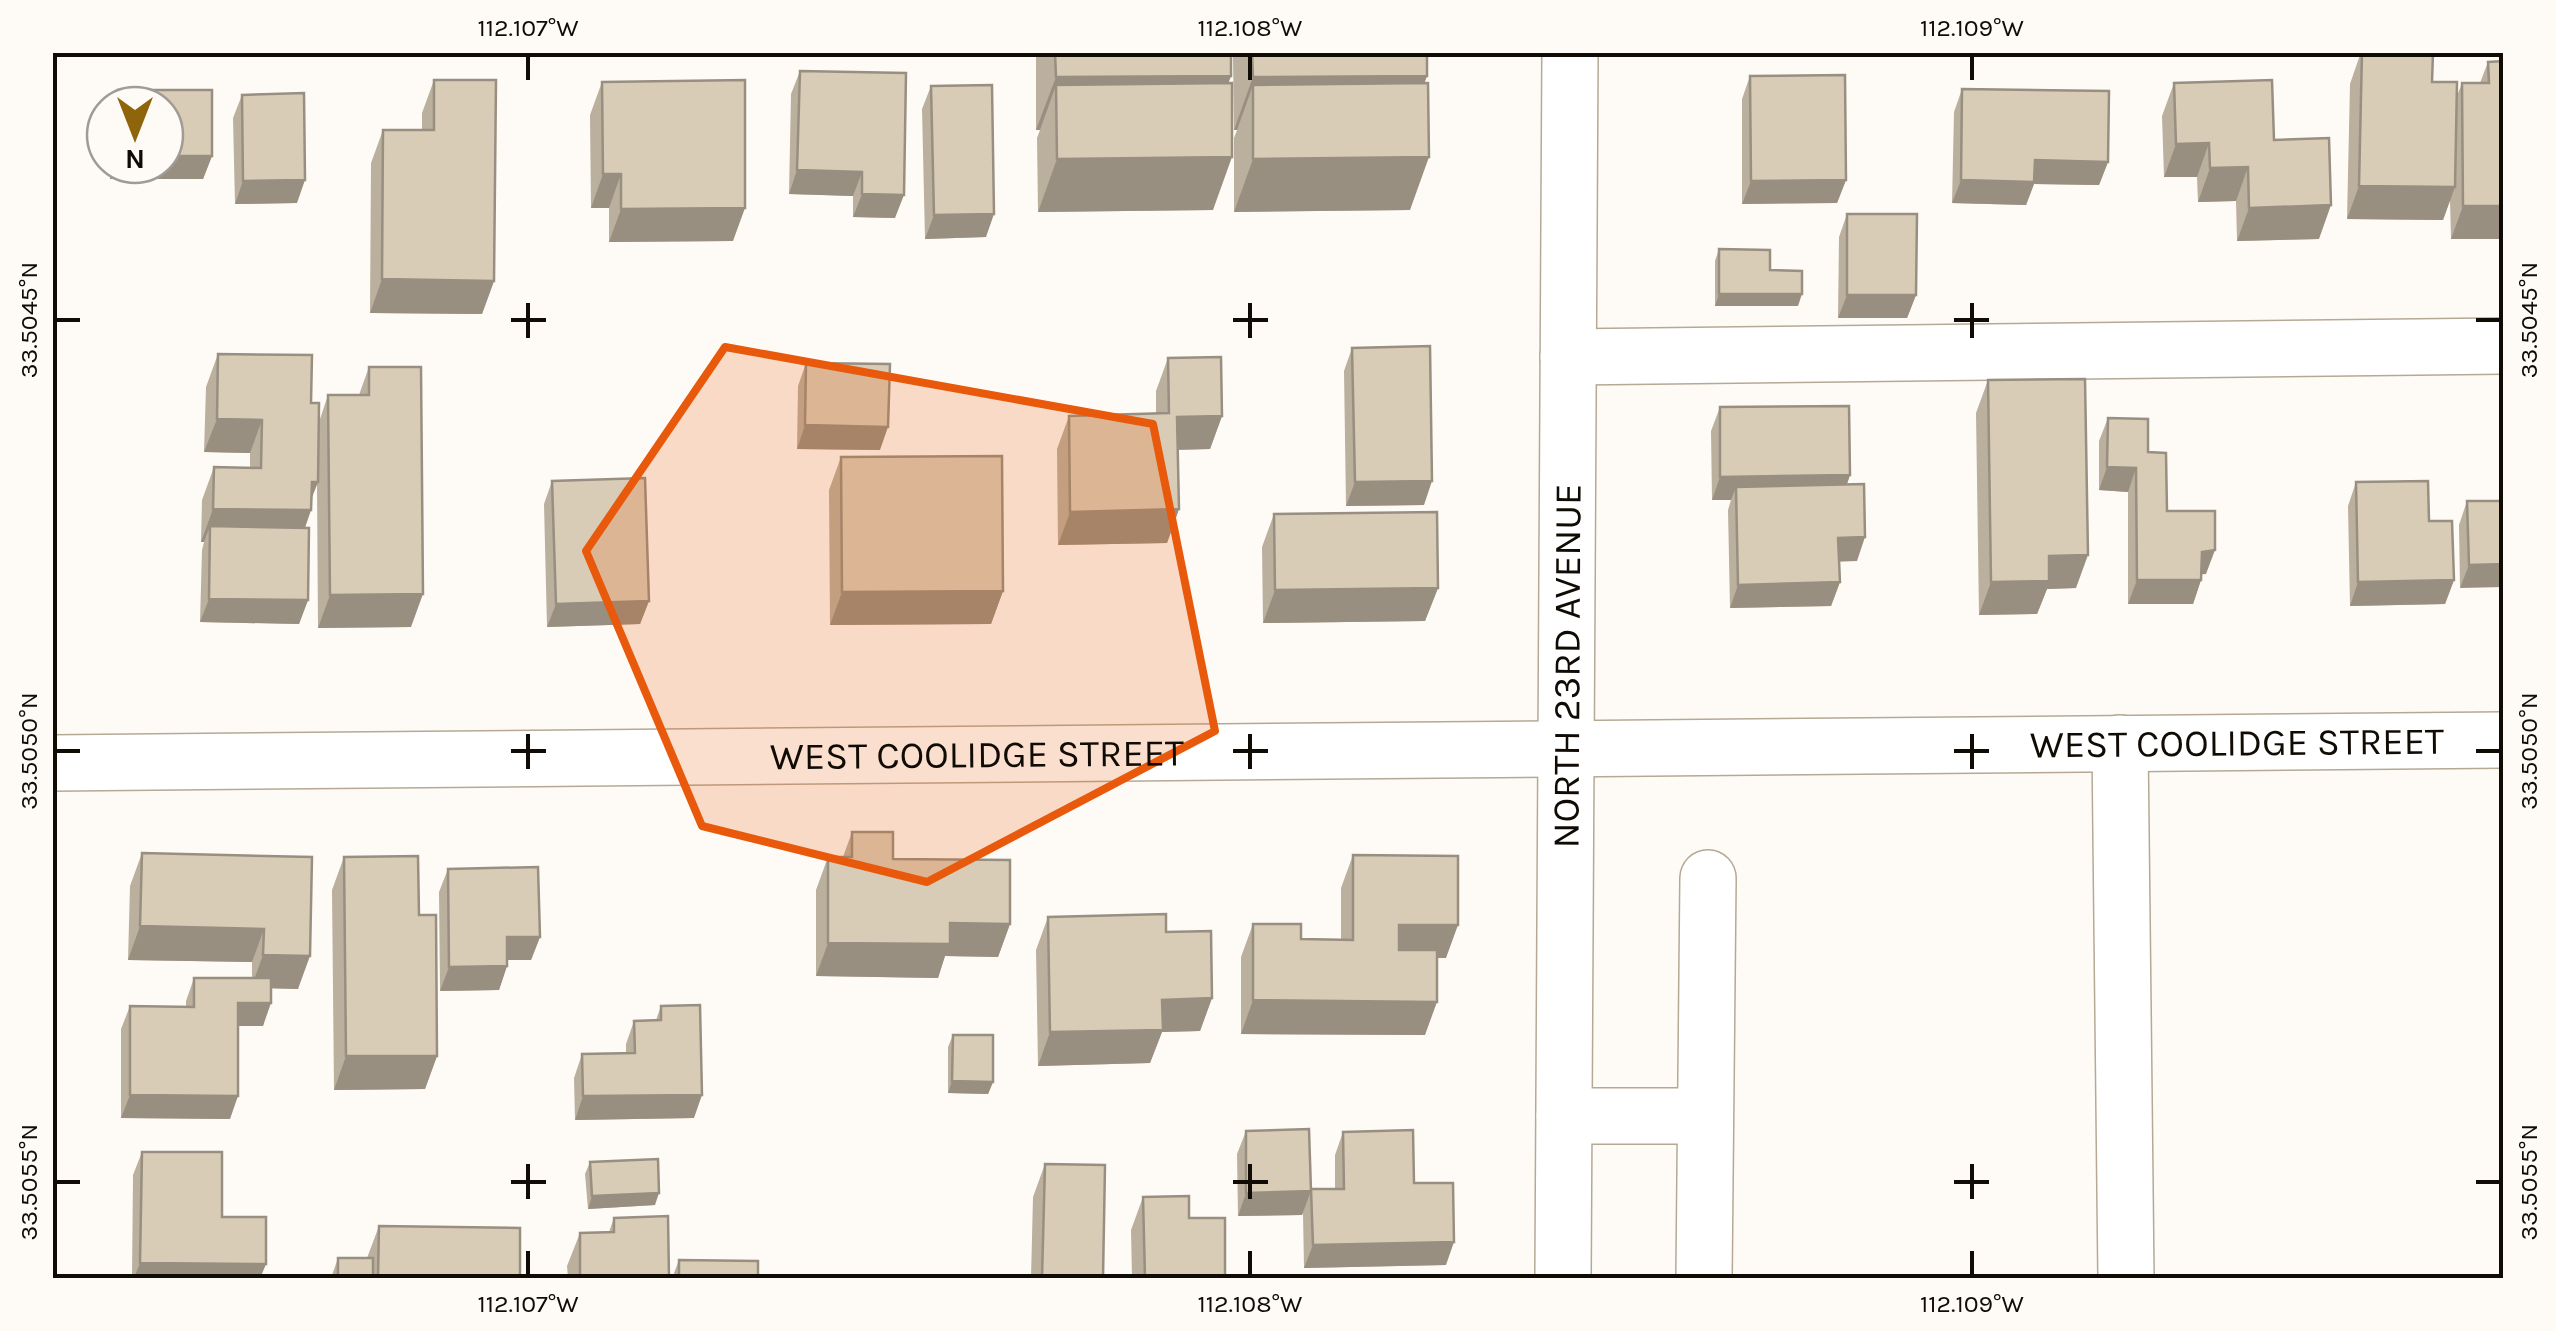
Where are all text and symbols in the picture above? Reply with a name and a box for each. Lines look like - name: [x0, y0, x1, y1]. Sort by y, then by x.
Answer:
- text: 112.107°W: [477, 13, 579, 42]
- text: 112.108°W: [1198, 13, 1302, 42]
- text: 112.109°W: [1920, 13, 2024, 42]
- north arrow: [85, 85, 185, 185]
- text: N: [125, 143, 145, 176]
- text: 33.5045°N: [14, 262, 43, 378]
- text: 33.5045°N: [2514, 262, 2543, 378]
- street label: NORTH 23RD AVENUE: [1543, 483, 1591, 849]
- text: 33.5050°N: [14, 692, 43, 810]
- text: 33.5050°N: [2514, 692, 2543, 810]
- street label: WEST COOLIDGE STREET: [2030, 719, 2444, 767]
- street label: WEST COOLIDGE STREET: [770, 730, 1184, 779]
- text: 33.5055°N: [14, 1124, 43, 1240]
- text: 33.5055°N: [2514, 1124, 2543, 1240]
- text: 112.107°W: [477, 1289, 579, 1318]
- text: 112.108°W: [1198, 1289, 1302, 1318]
- text: 112.109°W: [1920, 1289, 2024, 1318]

